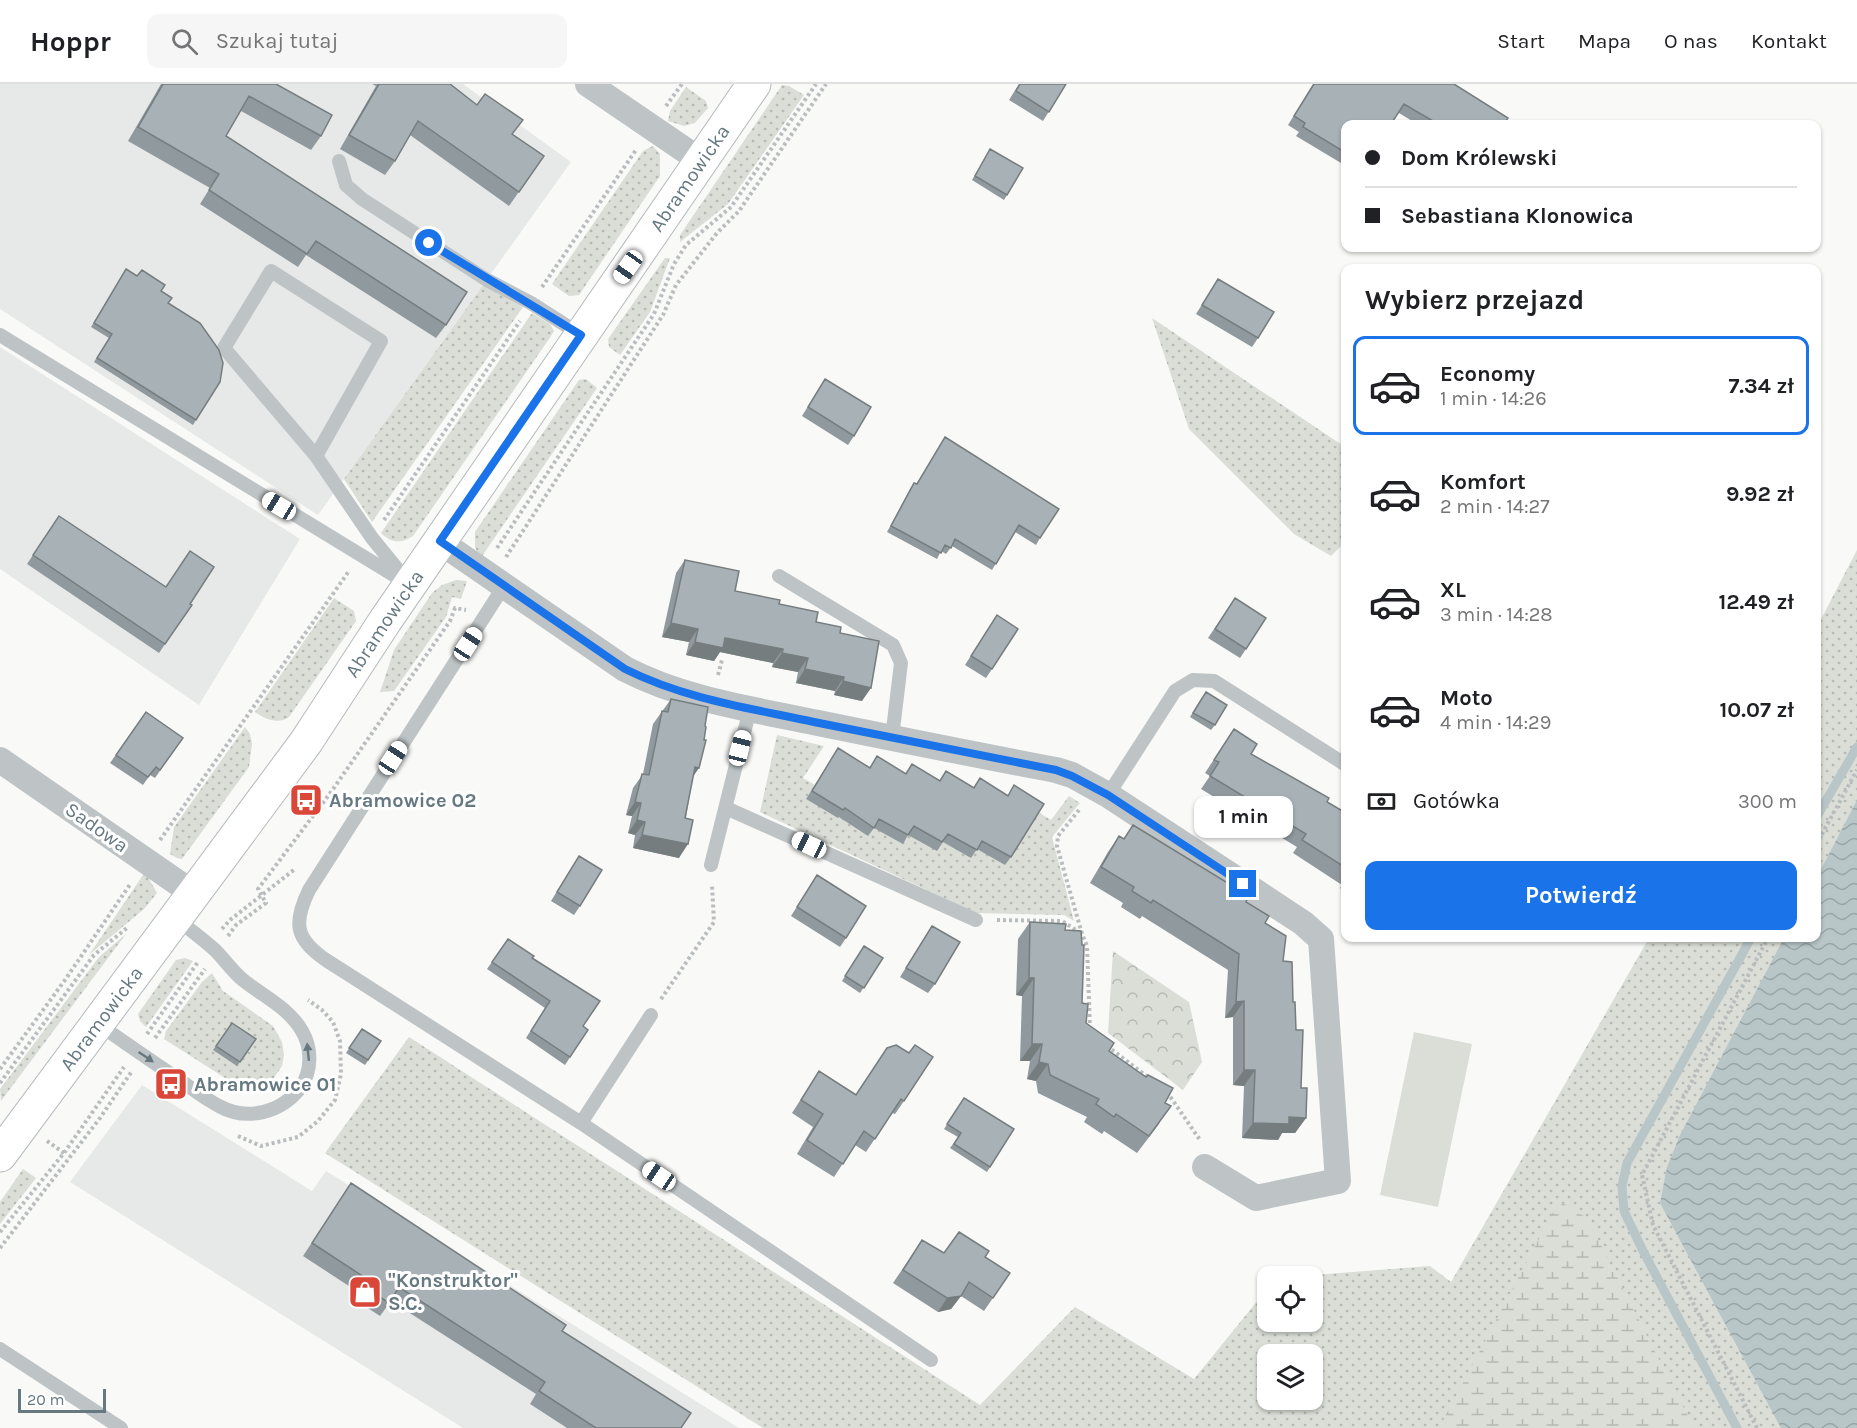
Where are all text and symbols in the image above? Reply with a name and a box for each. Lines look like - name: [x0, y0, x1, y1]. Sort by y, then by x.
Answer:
- search box: [147, 14, 567, 68]
- text: Hoppr: [30, 25, 111, 58]
- icon: search: [168, 25, 201, 58]
- text: Szukaj tutaj: [216, 28, 338, 54]
- text: Start: [1497, 29, 1545, 53]
- text: Mapa: [1578, 29, 1631, 53]
- text: O nas: [1664, 29, 1718, 53]
- text: Kontakt: [1751, 29, 1827, 53]
- street label: Abramowicka: [645, 121, 735, 236]
- text: Dom Królewski: [1401, 145, 1557, 171]
- text: Sebastiana Klonowica: [1401, 203, 1634, 229]
- route start: [415, 229, 442, 256]
- car: [610, 247, 646, 287]
- text: Wybierz przejazd: [1365, 284, 1584, 316]
- icon: car: [1368, 359, 1422, 413]
- text: Economy: [1440, 361, 1535, 387]
- text: 7.34 zł: [1728, 373, 1794, 399]
- text: 1 min · 14:26: [1440, 387, 1547, 410]
- icon: car: [1368, 467, 1422, 521]
- text: Komfort: [1440, 469, 1526, 495]
- text: 9.92 zł: [1726, 481, 1794, 507]
- car: [259, 489, 299, 523]
- text: 2 min · 14:27: [1440, 495, 1550, 518]
- street label: Abramowicka: [340, 566, 429, 682]
- icon: car: [1368, 575, 1422, 629]
- text: XL: [1440, 577, 1466, 603]
- text: 12.49 zł: [1718, 589, 1794, 615]
- text: 3 min · 14:28: [1440, 603, 1553, 626]
- car: [451, 624, 485, 664]
- icon: car: [1368, 683, 1422, 737]
- text: Moto: [1440, 685, 1493, 711]
- text: 10.07 zł: [1719, 697, 1794, 723]
- text: 4 min · 14:29: [1440, 711, 1551, 734]
- car: [727, 728, 753, 768]
- car: [376, 738, 410, 778]
- bus stop icon: Abramowice 02: [288, 782, 324, 818]
- icon: cash: [1365, 785, 1398, 818]
- text: Gotówka: [1413, 788, 1500, 814]
- place label: Abramowice 02: [329, 789, 476, 812]
- text: 300 m: [1738, 790, 1797, 813]
- callout: 1 min: [1194, 797, 1292, 839]
- street label: Sadowa: [61, 798, 133, 857]
- text: 1 min: [1218, 805, 1269, 828]
- car: [789, 829, 829, 861]
- button: Potwierdź: [1365, 861, 1797, 930]
- route end: [1229, 870, 1256, 897]
- street label: Abramowicka: [55, 962, 148, 1076]
- one-way arrow: [303, 1043, 313, 1062]
- one-way arrow: [138, 1051, 154, 1063]
- bus stop icon: Abramowice 01: [153, 1066, 189, 1102]
- place label: Abramowice 01: [194, 1073, 336, 1096]
- car: [639, 1158, 679, 1194]
- map controls: [1257, 1266, 1323, 1410]
- button: locate: [1257, 1266, 1323, 1332]
- place label: "Konstruktor" S.C.: [388, 1269, 518, 1315]
- shop icon: "Konstruktor" S.C.: [347, 1274, 383, 1310]
- button: layers: [1257, 1344, 1323, 1410]
- scale bar: [18, 1386, 106, 1414]
- text: 20 m: [27, 1390, 65, 1409]

